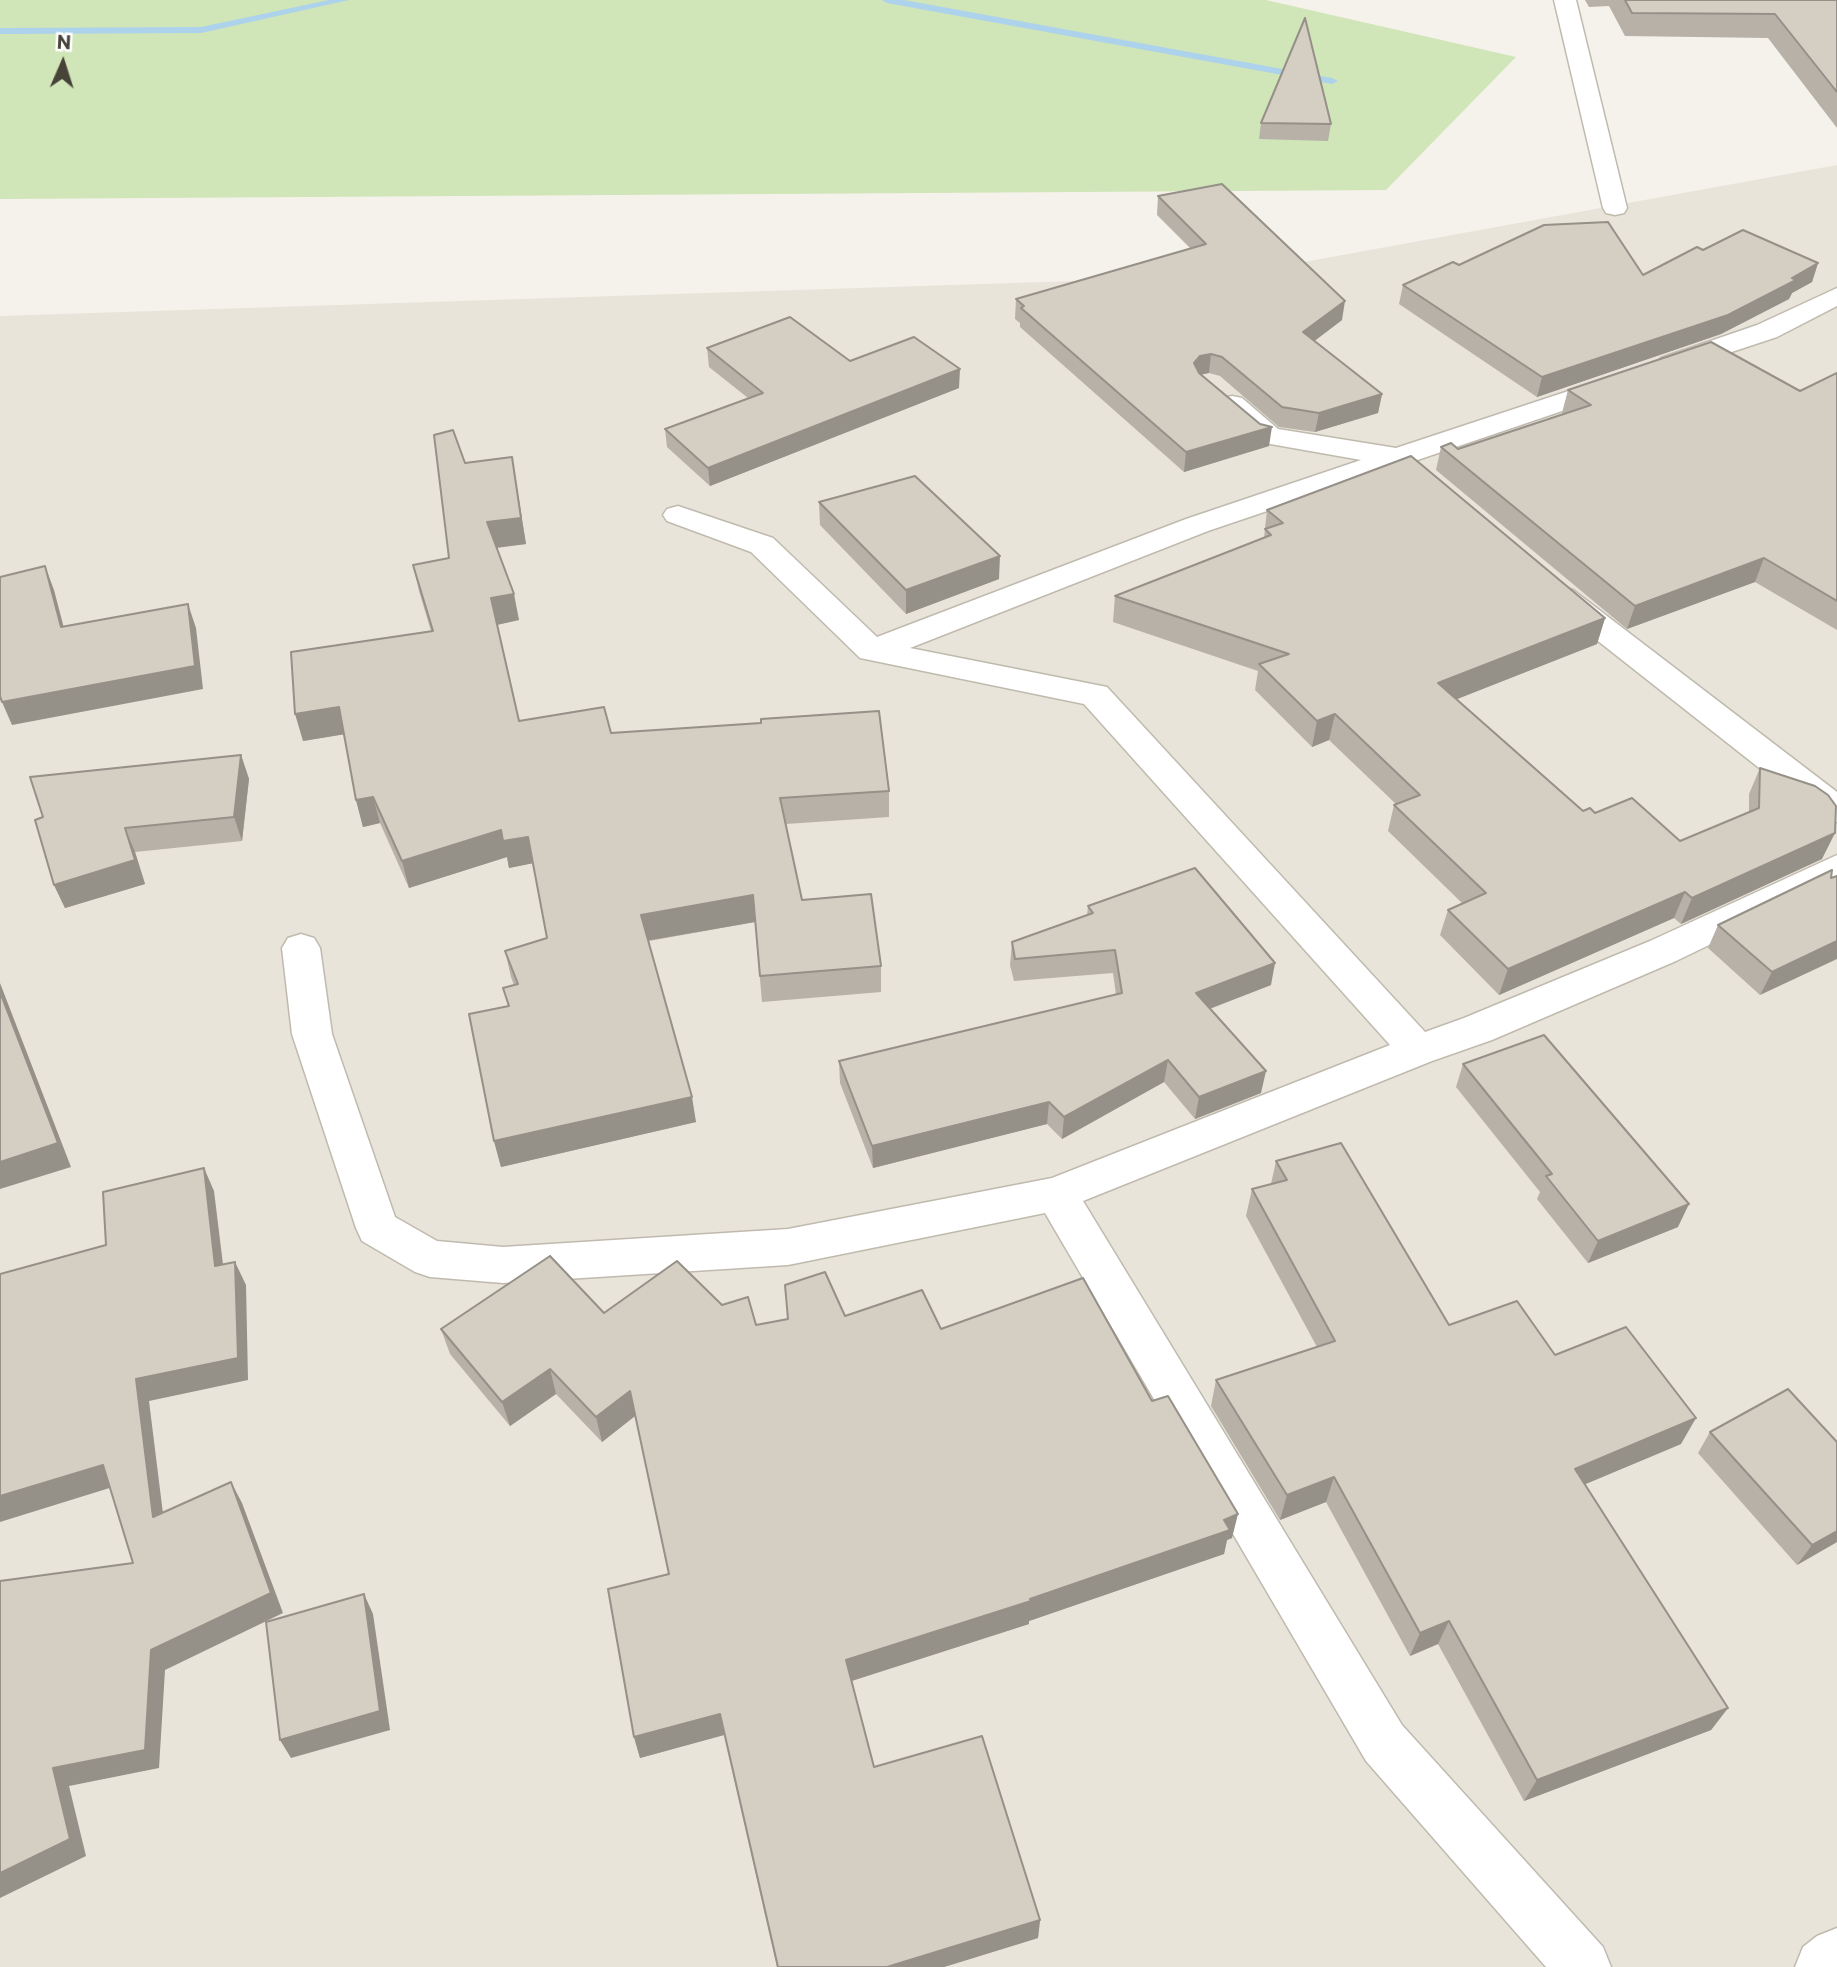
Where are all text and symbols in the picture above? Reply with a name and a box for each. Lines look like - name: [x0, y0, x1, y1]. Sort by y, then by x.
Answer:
- north arrow: [28, 28, 98, 98]
- text: N: [56, 30, 72, 53]

